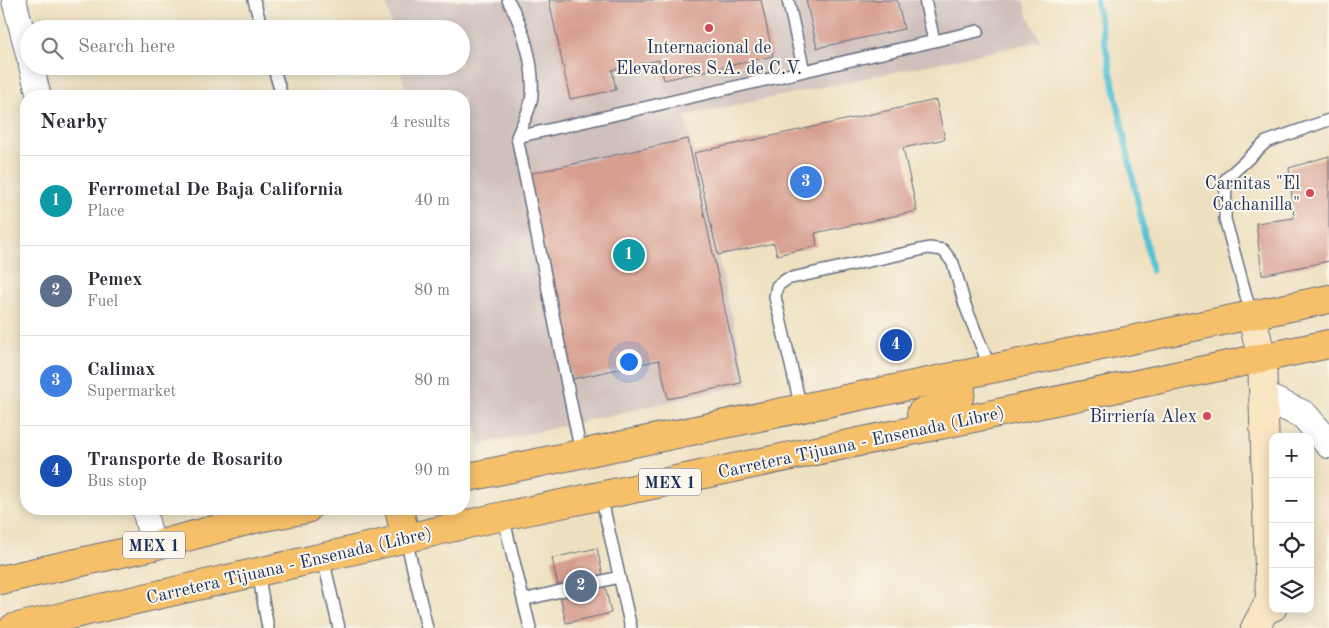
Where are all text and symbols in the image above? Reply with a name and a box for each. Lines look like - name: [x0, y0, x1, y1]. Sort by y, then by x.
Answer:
- search box: [20, 20, 470, 75]
- marker: Internacional de Elevadores S.A. de C.V.: [703, 22, 715, 34]
- icon: search: [38, 34, 66, 62]
- text: Search here: [78, 38, 175, 57]
- place label: Internacional de Elevadores S.A. de C.V.: [616, 39, 802, 78]
- text: Nearby: [40, 112, 108, 133]
- text: 4 results: [390, 115, 450, 131]
- pin: 3: [790, 163, 822, 201]
- place label: Carnitas "El Cachanilla": [1205, 175, 1300, 214]
- text: Ferrometal De Baja California: [87, 181, 343, 200]
- marker: Carnitas "El Cachanilla": [1304, 187, 1316, 199]
- text: 1: [51, 193, 61, 209]
- text: 40 m: [414, 193, 450, 209]
- text: Place: [87, 204, 124, 220]
- pin: 1: [613, 236, 645, 274]
- text: Pemex: [87, 271, 142, 290]
- text: 2: [51, 283, 61, 299]
- text: 80 m: [414, 283, 450, 299]
- text: Fuel: [87, 294, 118, 310]
- pin: 4: [880, 326, 912, 364]
- your location: [616, 349, 642, 375]
- text: Calimax: [87, 361, 155, 380]
- text: 3: [51, 373, 61, 389]
- text: 80 m: [414, 373, 450, 389]
- text: Supermarket: [87, 384, 176, 400]
- street label: Carretera Tijuana - Ensenada (Libre): [716, 403, 1006, 482]
- place label: Birriería Alex: [1089, 408, 1197, 426]
- marker: Birriería Alex: [1201, 410, 1213, 422]
- map controls: [1269, 433, 1314, 613]
- button: +: [1269, 433, 1314, 478]
- text: Transporte de Rosarito: [87, 451, 283, 470]
- text: 4: [51, 463, 61, 479]
- text: 90 m: [414, 463, 450, 479]
- road number: MEX 1: [639, 468, 701, 496]
- text: Bus stop: [87, 474, 147, 490]
- button: −: [1269, 478, 1314, 523]
- street label: Carretera Tijuana - Ensenada (Libre): [144, 523, 434, 608]
- button: locate: [1269, 523, 1314, 568]
- road number: MEX 1: [123, 532, 185, 558]
- pin: 2: [565, 567, 597, 605]
- button: layers: [1269, 568, 1314, 613]

